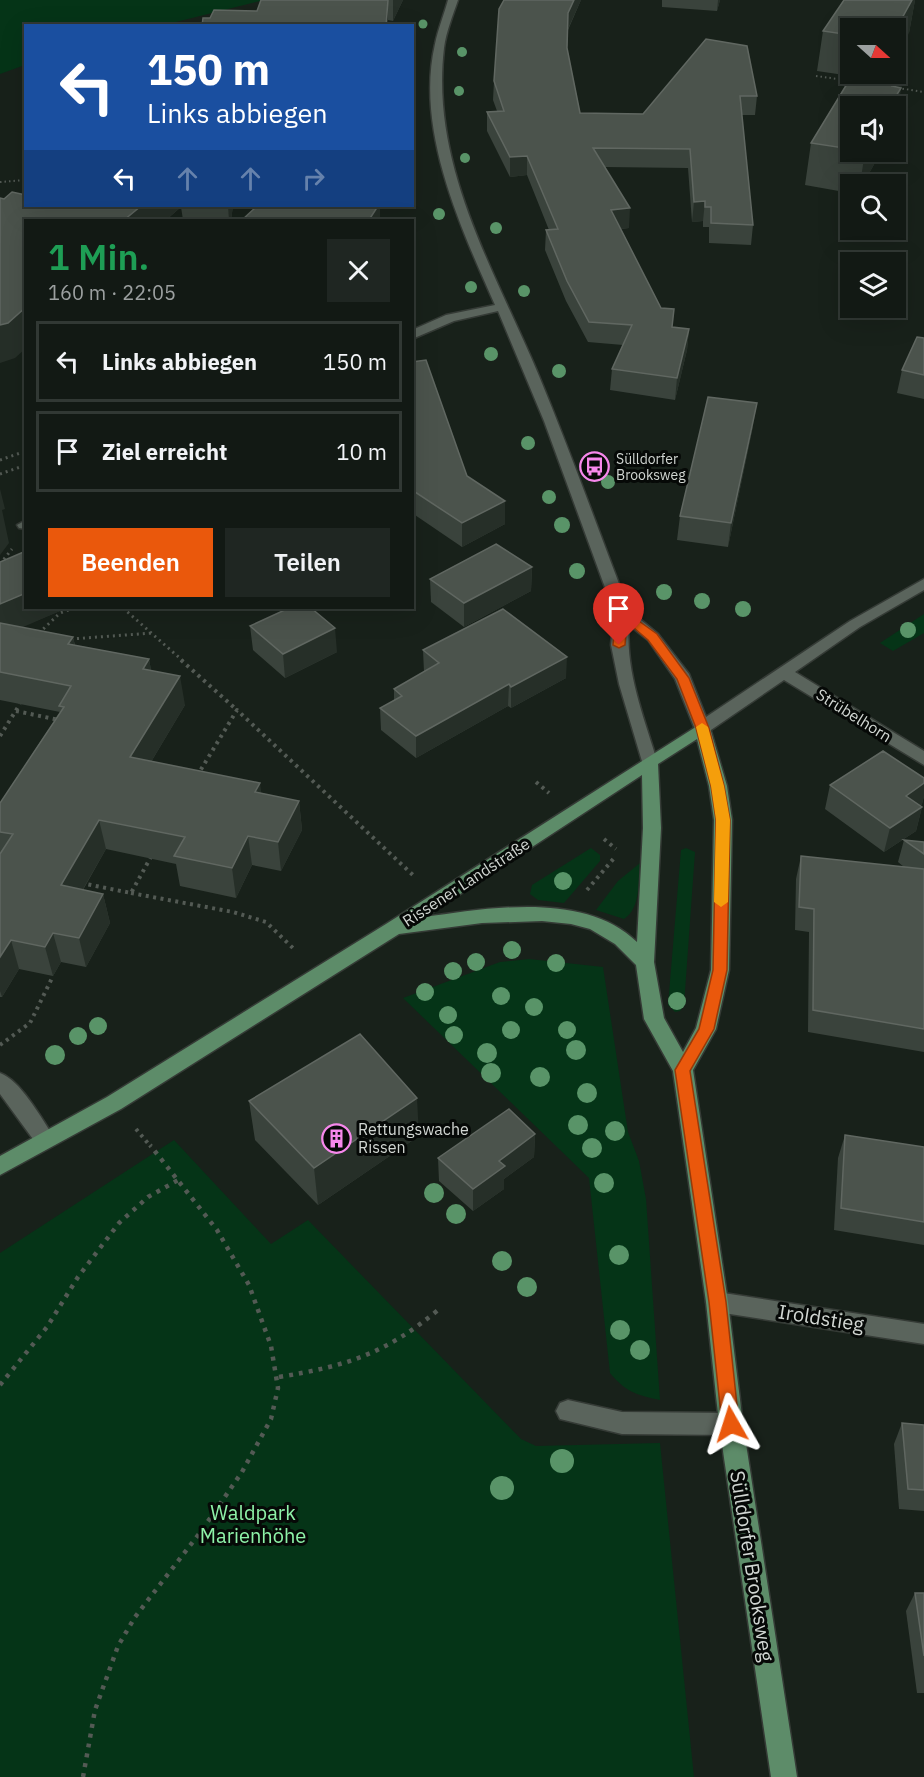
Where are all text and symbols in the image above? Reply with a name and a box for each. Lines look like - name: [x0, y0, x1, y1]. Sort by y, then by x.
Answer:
- north arrow: [840, 18, 906, 84]
- map controls: [840, 18, 906, 318]
- text: 150 m: [147, 42, 270, 97]
- icon: left: [48, 48, 126, 126]
- text: Links abbiegen: [147, 95, 328, 130]
- button: sound: [840, 96, 906, 162]
- icon: left: [108, 162, 141, 195]
- icon: ahead: [171, 162, 204, 195]
- icon: ahead: [234, 162, 267, 195]
- icon: right: [297, 162, 330, 195]
- button: search: [840, 174, 906, 240]
- text: 1 Min.: [48, 233, 149, 280]
- button: close: [327, 239, 390, 302]
- button: layers: [840, 252, 906, 318]
- text: 160 m · 22:05: [48, 279, 176, 306]
- icon: left: [51, 345, 84, 378]
- text: Links abbiegen: [102, 347, 257, 376]
- text: 150 m: [323, 347, 387, 376]
- icon: arrive: [51, 435, 84, 468]
- text: Ziel erreicht: [102, 437, 227, 466]
- text: 10 m: [336, 437, 387, 466]
- place label: Sülldorfer Brooksweg: [616, 450, 686, 484]
- bus stop icon: Sülldorfer Brooksweg: [579, 451, 611, 483]
- button: Beenden: [48, 528, 213, 597]
- button: Teilen: [225, 528, 390, 597]
- pin: [593, 583, 644, 645]
- icon: arrive: [602, 592, 635, 625]
- street label: Strübelhorn: [813, 684, 895, 746]
- street label: Rissener Landstraße: [399, 833, 534, 931]
- place label: Rettungswache Rissen: [358, 1119, 469, 1157]
- building icon: Rettungswache Rissen: [321, 1122, 353, 1154]
- street label: Iroldstieg: [776, 1297, 866, 1338]
- position arrow: [699, 1392, 763, 1456]
- street label: Sülldorfer Brooksweg: [724, 1469, 781, 1664]
- park label: Waldpark Marienhöhe: [200, 1499, 306, 1549]

